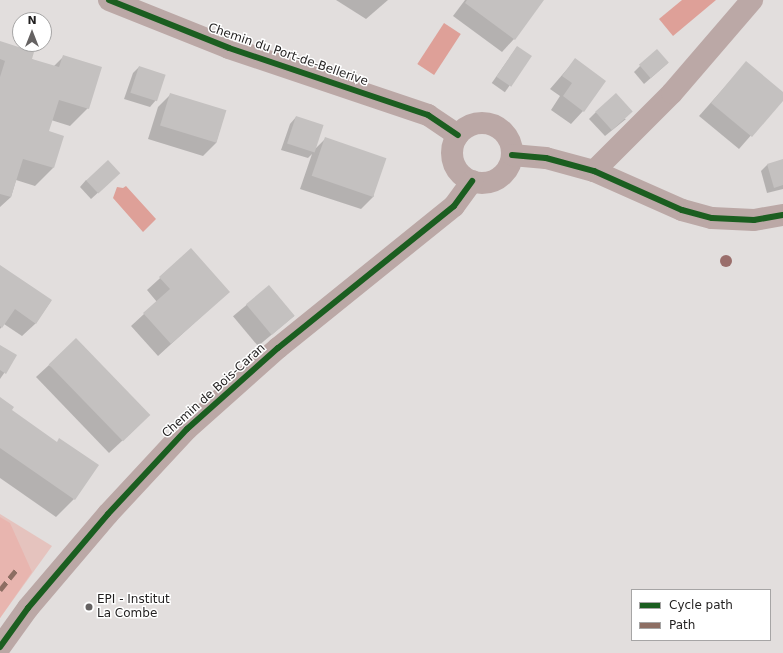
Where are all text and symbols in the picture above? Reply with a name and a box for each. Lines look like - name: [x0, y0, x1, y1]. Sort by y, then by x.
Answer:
- north arrow: [12, 12, 52, 52]
- text: N: [27, 14, 37, 27]
- street label: Chemin du Port-de-Bellerive: [206, 21, 370, 89]
- street label: Chemin de Bois-Caran: [159, 341, 269, 441]
- legend: [631, 589, 771, 641]
- place label: EPI - Institut La Combe: [97, 593, 170, 621]
- text: Cycle path: [669, 598, 733, 612]
- marker: EPI - Institut La Combe: [84, 602, 94, 612]
- text: Path: [669, 618, 695, 632]

